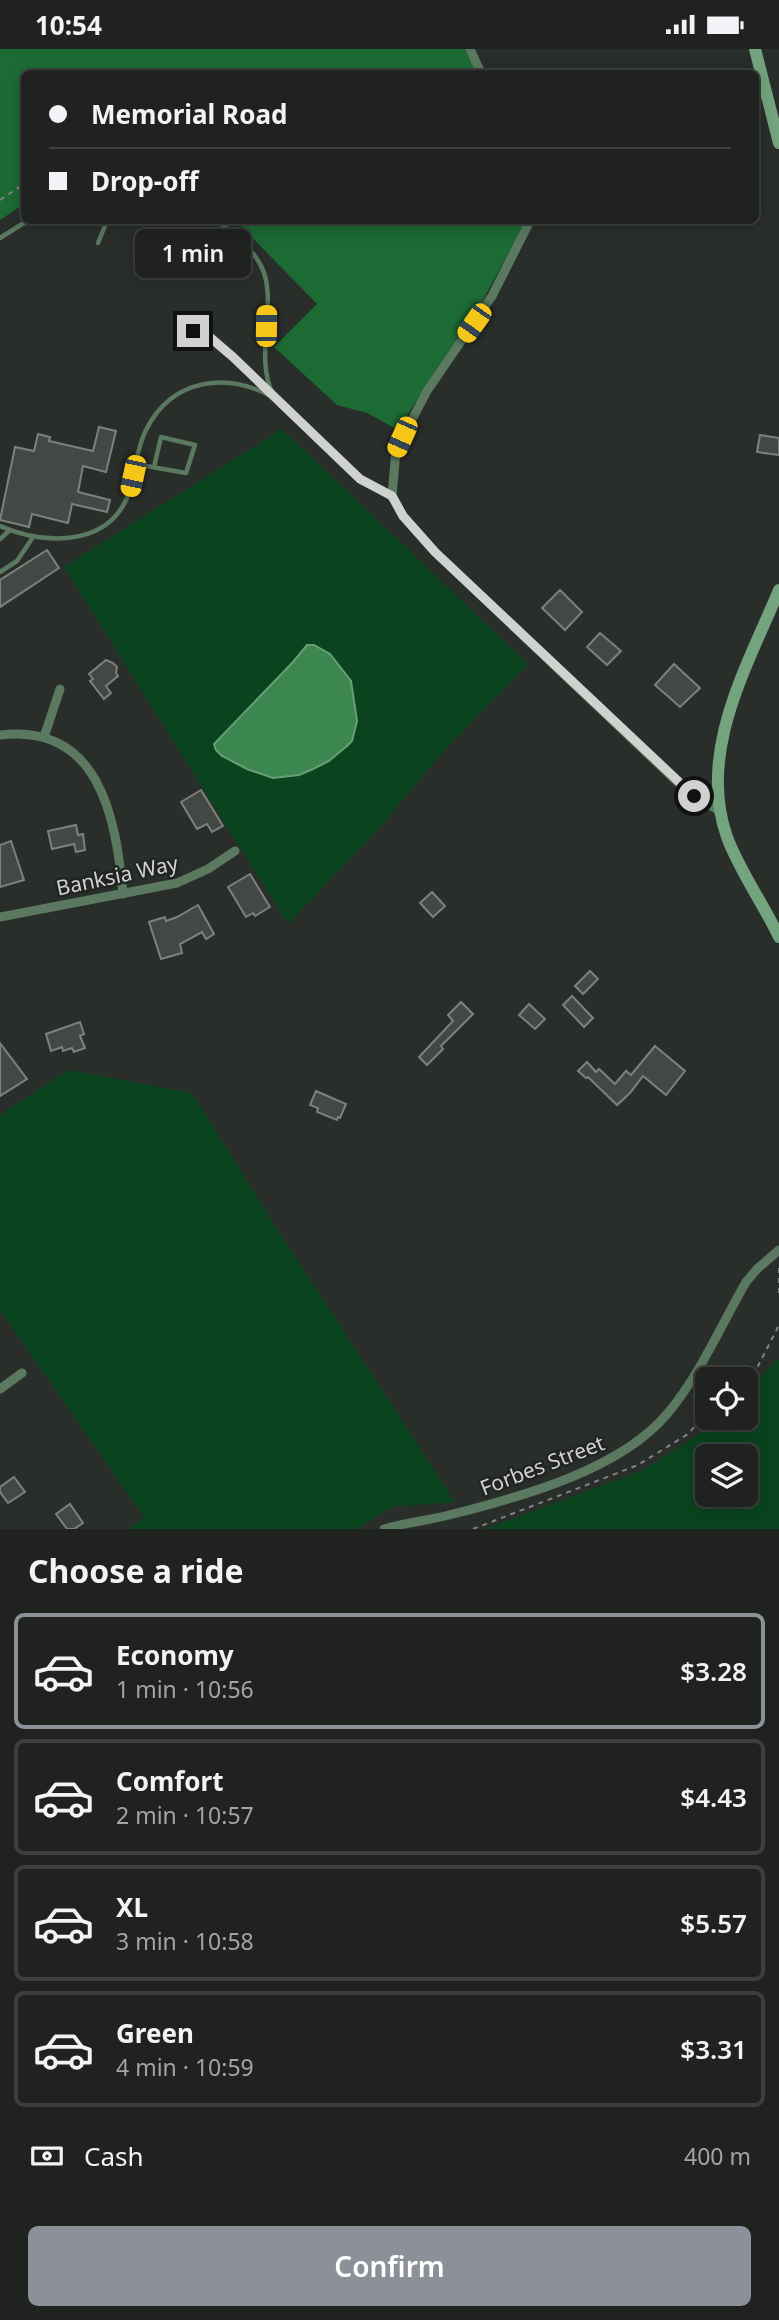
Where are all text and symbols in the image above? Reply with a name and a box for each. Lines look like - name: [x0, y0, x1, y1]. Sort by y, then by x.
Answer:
- text: 10:54: [35, 7, 102, 43]
- text: Memorial Road: [91, 96, 287, 132]
- text: Drop-off: [91, 163, 198, 199]
- callout: 1 min: [135, 229, 251, 279]
- text: 1 min: [162, 237, 224, 269]
- car: [454, 300, 495, 346]
- car: [256, 305, 277, 347]
- route end: [177, 315, 209, 347]
- car: [384, 414, 421, 460]
- car: [119, 453, 148, 499]
- route start: [678, 780, 710, 812]
- street label: Banksia Way: [53, 848, 181, 902]
- map controls: [695, 1367, 758, 1507]
- button: locate: [695, 1367, 758, 1430]
- street label: Forbes Street: [476, 1428, 609, 1502]
- button: layers: [695, 1444, 758, 1507]
- text: Choose a ride: [28, 1549, 244, 1592]
- text: Economy: [116, 1637, 234, 1673]
- icon: car: [32, 1640, 95, 1703]
- text: $3.28: [680, 1653, 747, 1689]
- text: 1 min · 10:56: [116, 1673, 254, 1705]
- text: Comfort: [116, 1763, 224, 1799]
- icon: car: [32, 1766, 95, 1829]
- text: $4.43: [680, 1779, 747, 1815]
- text: 2 min · 10:57: [116, 1799, 254, 1831]
- text: XL: [116, 1889, 148, 1925]
- icon: car: [32, 1892, 95, 1955]
- text: $5.57: [680, 1905, 747, 1941]
- text: 3 min · 10:58: [116, 1925, 254, 1957]
- text: Green: [116, 2015, 194, 2051]
- icon: car: [32, 2018, 95, 2081]
- text: $3.31: [680, 2031, 747, 2067]
- text: 4 min · 10:59: [116, 2051, 254, 2083]
- icon: cash: [28, 2137, 66, 2175]
- text: Cash: [84, 2138, 144, 2174]
- text: 400 m: [684, 2140, 751, 2172]
- button: Confirm: [28, 2226, 751, 2306]

